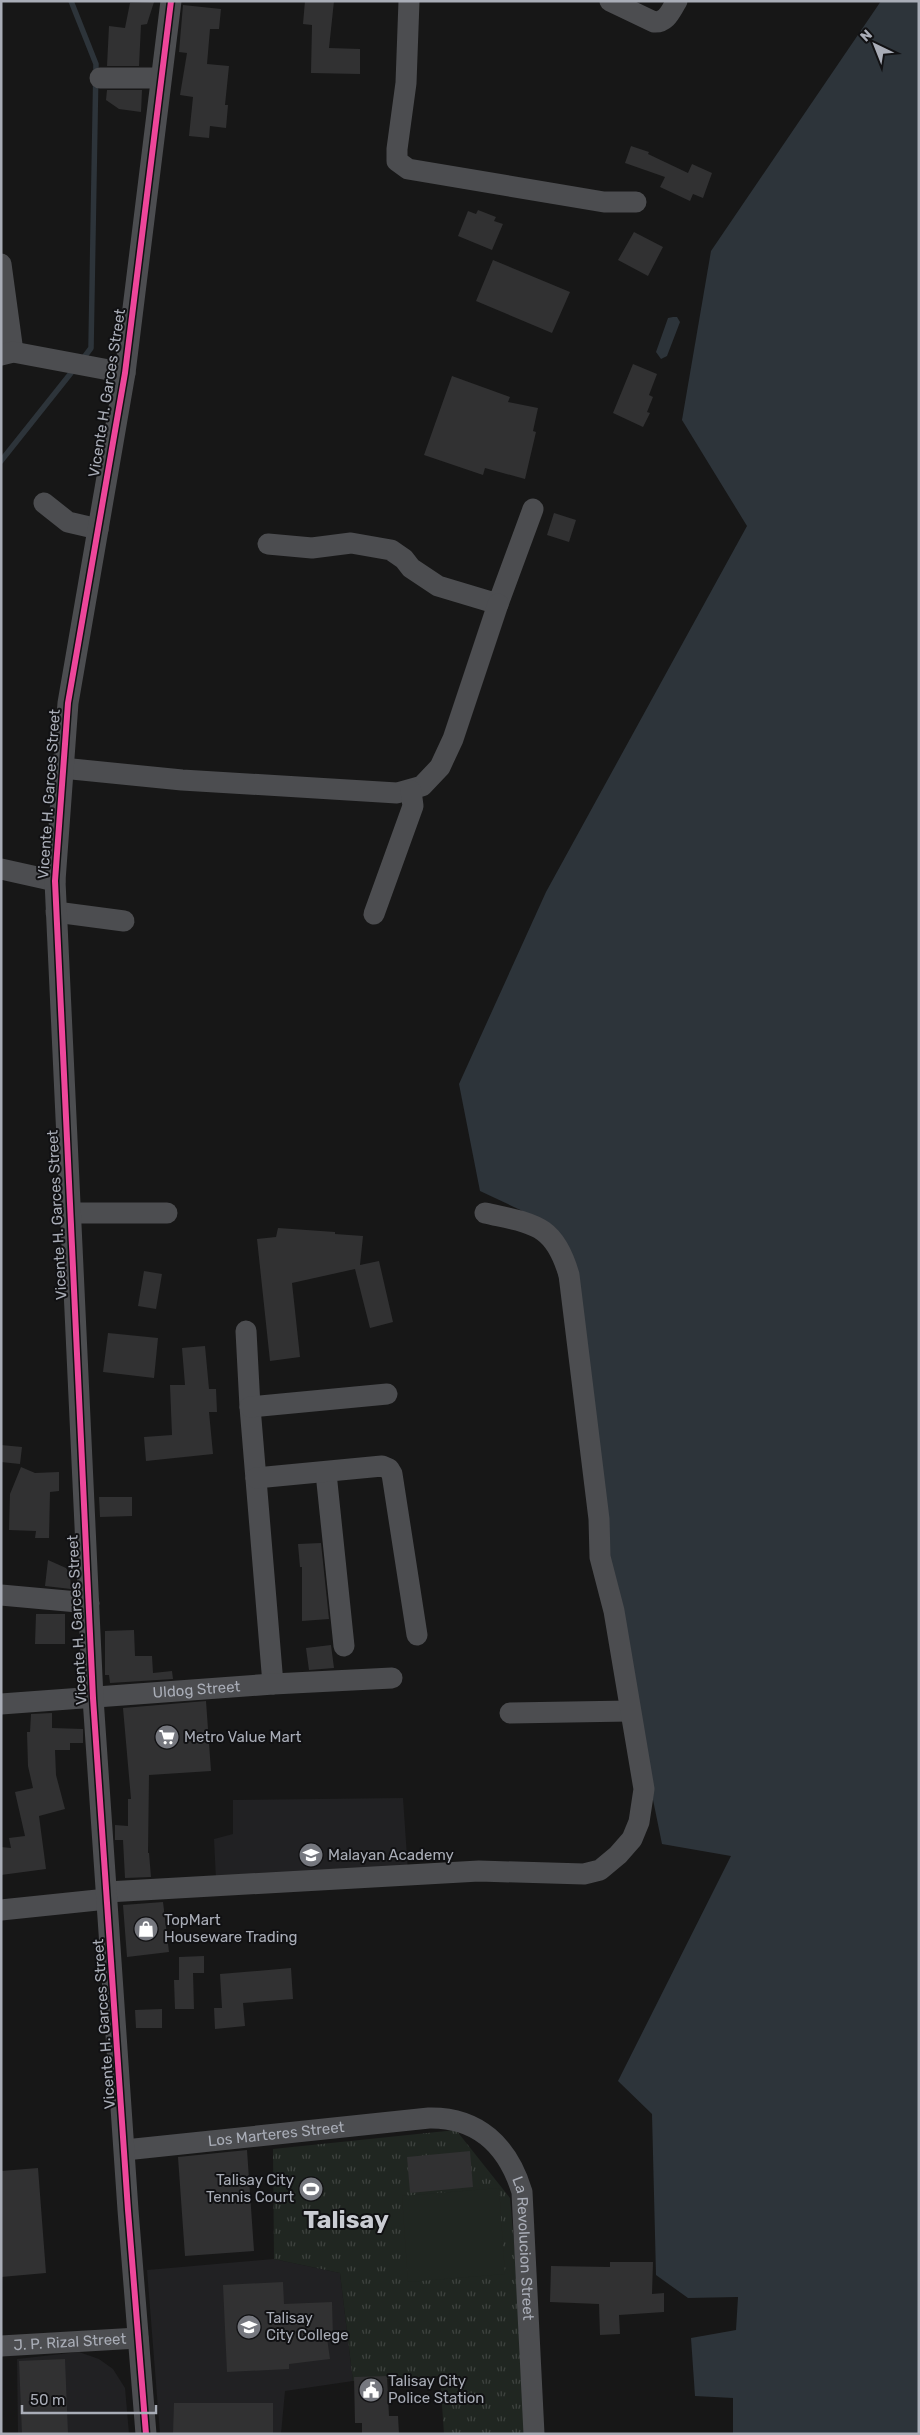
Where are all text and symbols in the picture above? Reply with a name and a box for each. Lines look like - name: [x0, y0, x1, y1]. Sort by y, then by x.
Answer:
- north arrow: [850, 20, 900, 70]
- text: N: [857, 26, 876, 46]
- street label: Vicente H. Garces Street: [85, 307, 129, 479]
- street label: Vicente H. Garces Street: [34, 708, 64, 880]
- street label: Vicente H. Garces Street: [44, 1129, 70, 1301]
- street label: Vicente H. Garces Street: [64, 1534, 90, 1706]
- street label: Uldog Street: [152, 1677, 241, 1702]
- supermarket icon: Metro Value Mart: [154, 1724, 180, 1750]
- place label: Metro Value Mart: [184, 1728, 301, 1746]
- school or university icon: Malayan Academy: [298, 1842, 324, 1868]
- place label: Malayan Academy: [328, 1846, 454, 1864]
- place label: TopMart Houseware Trading: [164, 1911, 297, 1946]
- shop icon: TopMart Houseware Trading: [133, 1916, 159, 1942]
- street label: Vicente H. Garces Street: [89, 1938, 119, 2110]
- street label: Los Marteres Street: [207, 2118, 345, 2150]
- place label: Talisay City Tennis Court: [206, 2171, 294, 2206]
- street label: La Revolucion Street: [508, 2174, 537, 2321]
- sports icon: Talisay City Tennis Court: [298, 2176, 324, 2202]
- district label: Talisay: [303, 2205, 389, 2234]
- place label: Talisay City College: [266, 2309, 349, 2344]
- school or university icon: Talisay City College: [236, 2314, 262, 2340]
- street label: J. P. Rizal Street: [13, 2330, 127, 2354]
- place label: Talisay City Police Station: [388, 2372, 484, 2407]
- public building icon: Talisay City Police Station: [358, 2377, 384, 2403]
- scale bar: [22, 2382, 156, 2414]
- text: 50 m: [30, 2391, 65, 2409]

